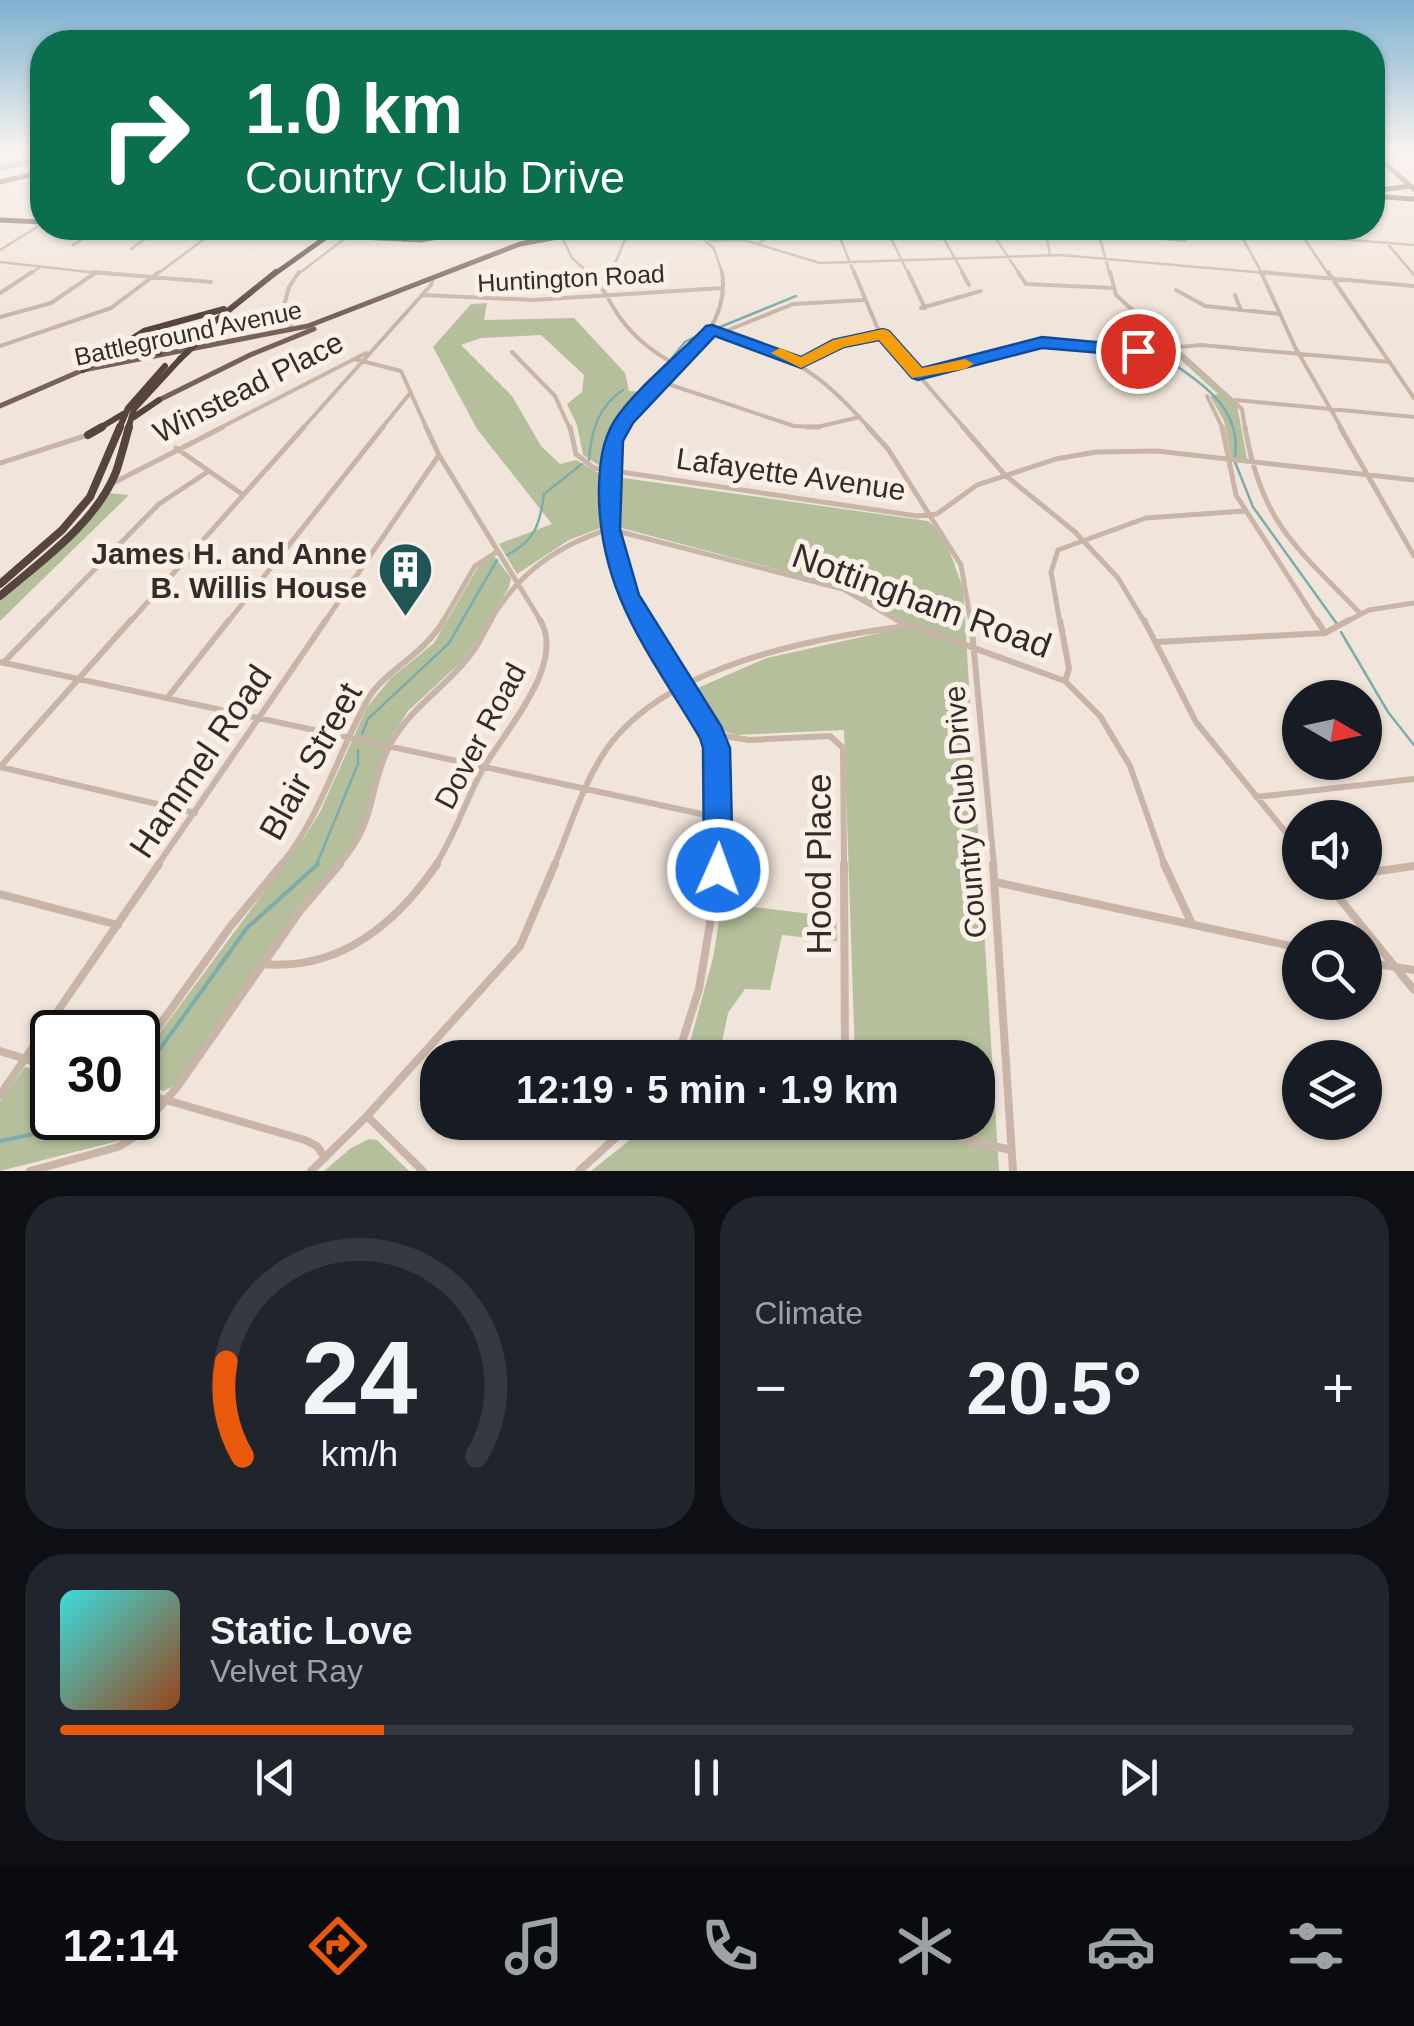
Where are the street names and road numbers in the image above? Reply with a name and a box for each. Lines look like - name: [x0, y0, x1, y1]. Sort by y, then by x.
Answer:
- street label: Huntington Road: [477, 259, 665, 297]
- street label: Battleground Avenue: [72, 295, 304, 371]
- street label: Winstead Place: [148, 325, 348, 449]
- street label: Lafayette Avenue: [674, 442, 908, 506]
- street label: Nottingham Road: [787, 535, 1057, 665]
- street label: Hammel Road: [121, 657, 279, 865]
- street label: Dover Road: [428, 658, 532, 814]
- street label: Blair Street: [251, 676, 369, 846]
- street label: Country Club Drive: [938, 684, 992, 940]
- street label: Hood Place: [799, 774, 838, 954]

